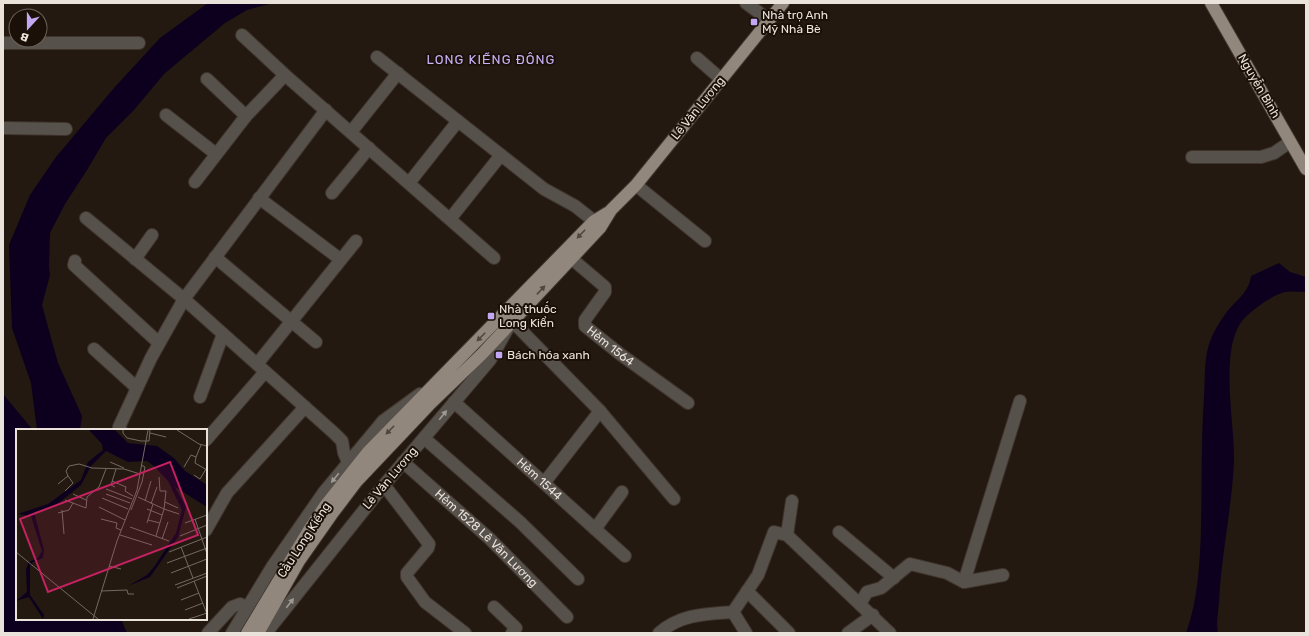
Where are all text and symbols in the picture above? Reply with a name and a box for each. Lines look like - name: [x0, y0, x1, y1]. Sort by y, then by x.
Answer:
- north arrow: [8, 8, 48, 48]
- place label: Nhà trọ Anh Mỹ Nhà Bè: [762, 8, 828, 36]
- marker: Nhà trọ Anh Mỹ Nhà Bè: [749, 17, 759, 27]
- text: B: [18, 29, 31, 44]
- district label: LONG KIỂNG ĐÔNG: [427, 52, 555, 67]
- street label: Nguyễn Bình: [1235, 52, 1283, 120]
- street label: Lê Văn Lương: [668, 74, 728, 142]
- one-way arrow: [576, 229, 586, 239]
- one-way arrow: [536, 285, 546, 295]
- place label: Nhà thuốc Long Kiển: [499, 301, 557, 330]
- marker: Nhà thuốc Long Kiển: [486, 311, 496, 321]
- street label: Hẻm 1564: [584, 323, 637, 369]
- one-way arrow: [476, 332, 486, 342]
- place label: Bách hóa xanh: [507, 348, 590, 362]
- marker: Bách hóa xanh: [494, 350, 504, 360]
- one-way arrow: [439, 410, 447, 420]
- one-way arrow: [385, 425, 394, 435]
- inset map: [16, 429, 207, 620]
- street label: Lê Văn Lương: [360, 444, 420, 512]
- street label: Hẻm 1544: [514, 455, 565, 503]
- one-way arrow: [331, 472, 340, 483]
- street label: Hẻm 1528 Lê Văn Lương: [432, 487, 541, 590]
- street label: Cầu Long Kiểng: [274, 499, 334, 580]
- one-way arrow: [286, 597, 295, 608]

